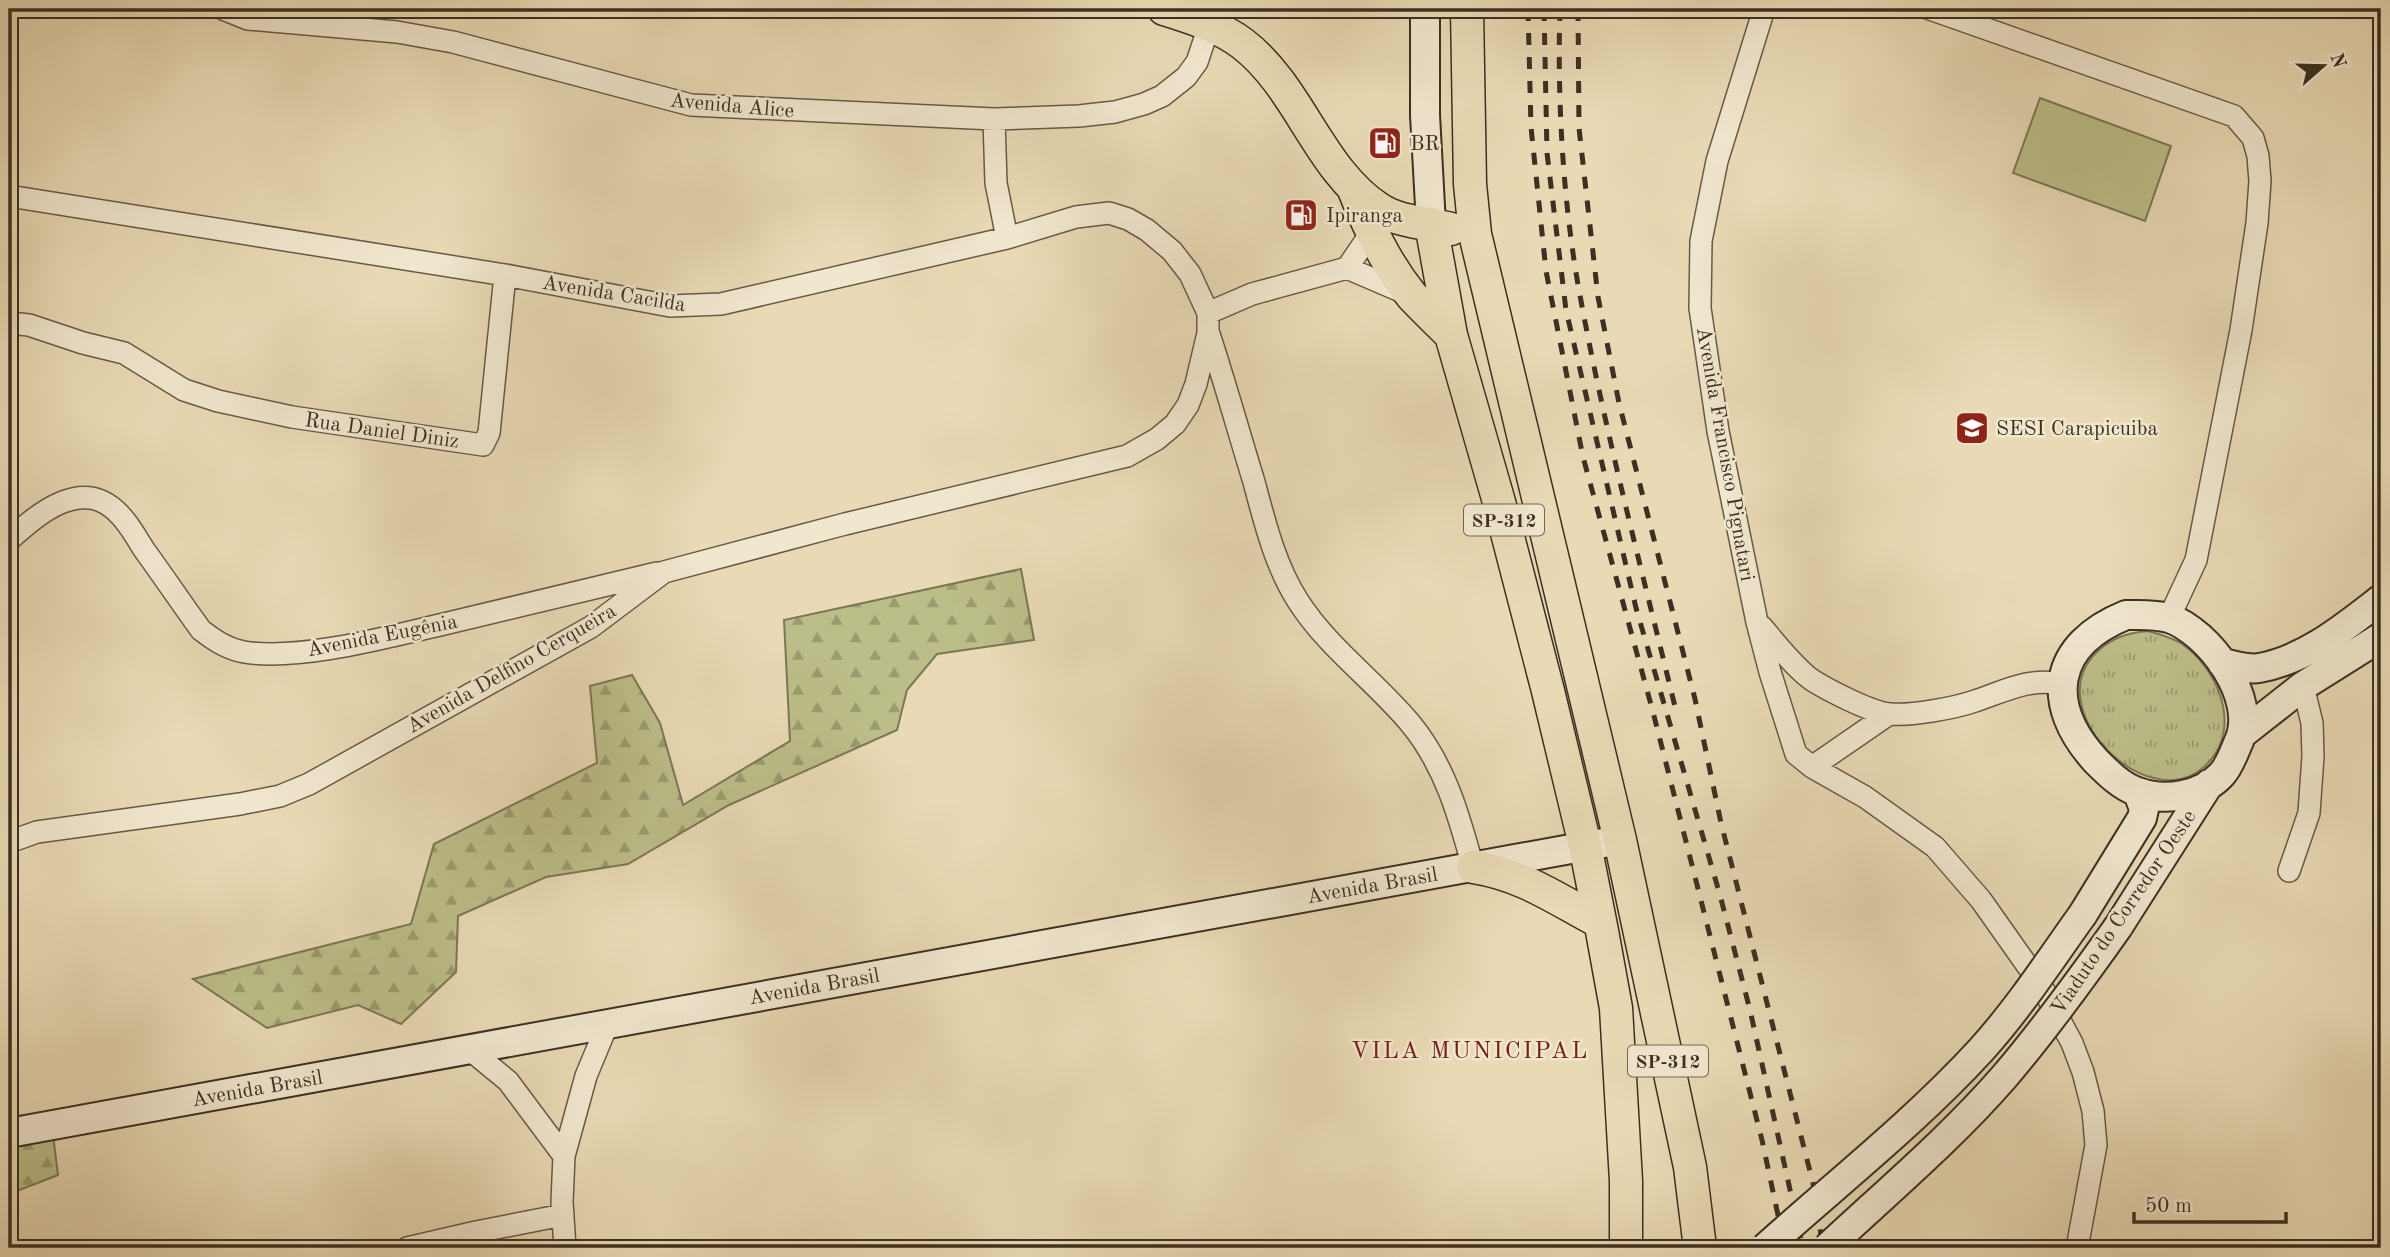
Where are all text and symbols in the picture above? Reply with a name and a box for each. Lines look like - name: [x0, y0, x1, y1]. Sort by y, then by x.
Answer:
- north arrow: [2288, 32, 2358, 102]
- text: N: [2325, 51, 2348, 72]
- street label: Avenida Alice: [669, 91, 795, 122]
- fuel station icon: BR: [1366, 124, 1404, 162]
- place label: BR: [1410, 134, 1440, 155]
- fuel station icon: Ipiranga: [1282, 196, 1320, 234]
- place label: Ipiranga: [1326, 206, 1403, 227]
- street label: Avenida Cacilda: [541, 273, 687, 316]
- street label: Avenida Francisco Pignatari: [1692, 326, 1757, 583]
- school or university icon: SESI Carapicuiba: [1953, 409, 1991, 447]
- street label: Rua Daniel Diniz: [303, 410, 460, 453]
- place label: SESI Carapicuiba: [1996, 419, 2158, 440]
- road number: SP-312: [1464, 505, 1544, 536]
- street label: Avenida Delfino Cerqueira: [404, 601, 620, 738]
- street label: Avenida Eugênia: [305, 612, 459, 661]
- street label: Viaduto do Corredor Oeste: [2048, 807, 2201, 1019]
- street label: Avenida Brasil: [1305, 865, 1440, 908]
- street label: Avenida Brasil: [747, 966, 882, 1009]
- district label: VILA MUNICIPAL: [1351, 1040, 1589, 1064]
- road number: SP-312: [1628, 1046, 1708, 1077]
- street label: Avenida Brasil: [190, 1068, 325, 1111]
- scale bar: [2134, 1180, 2287, 1224]
- text: 50 m: [2145, 1196, 2192, 1217]

